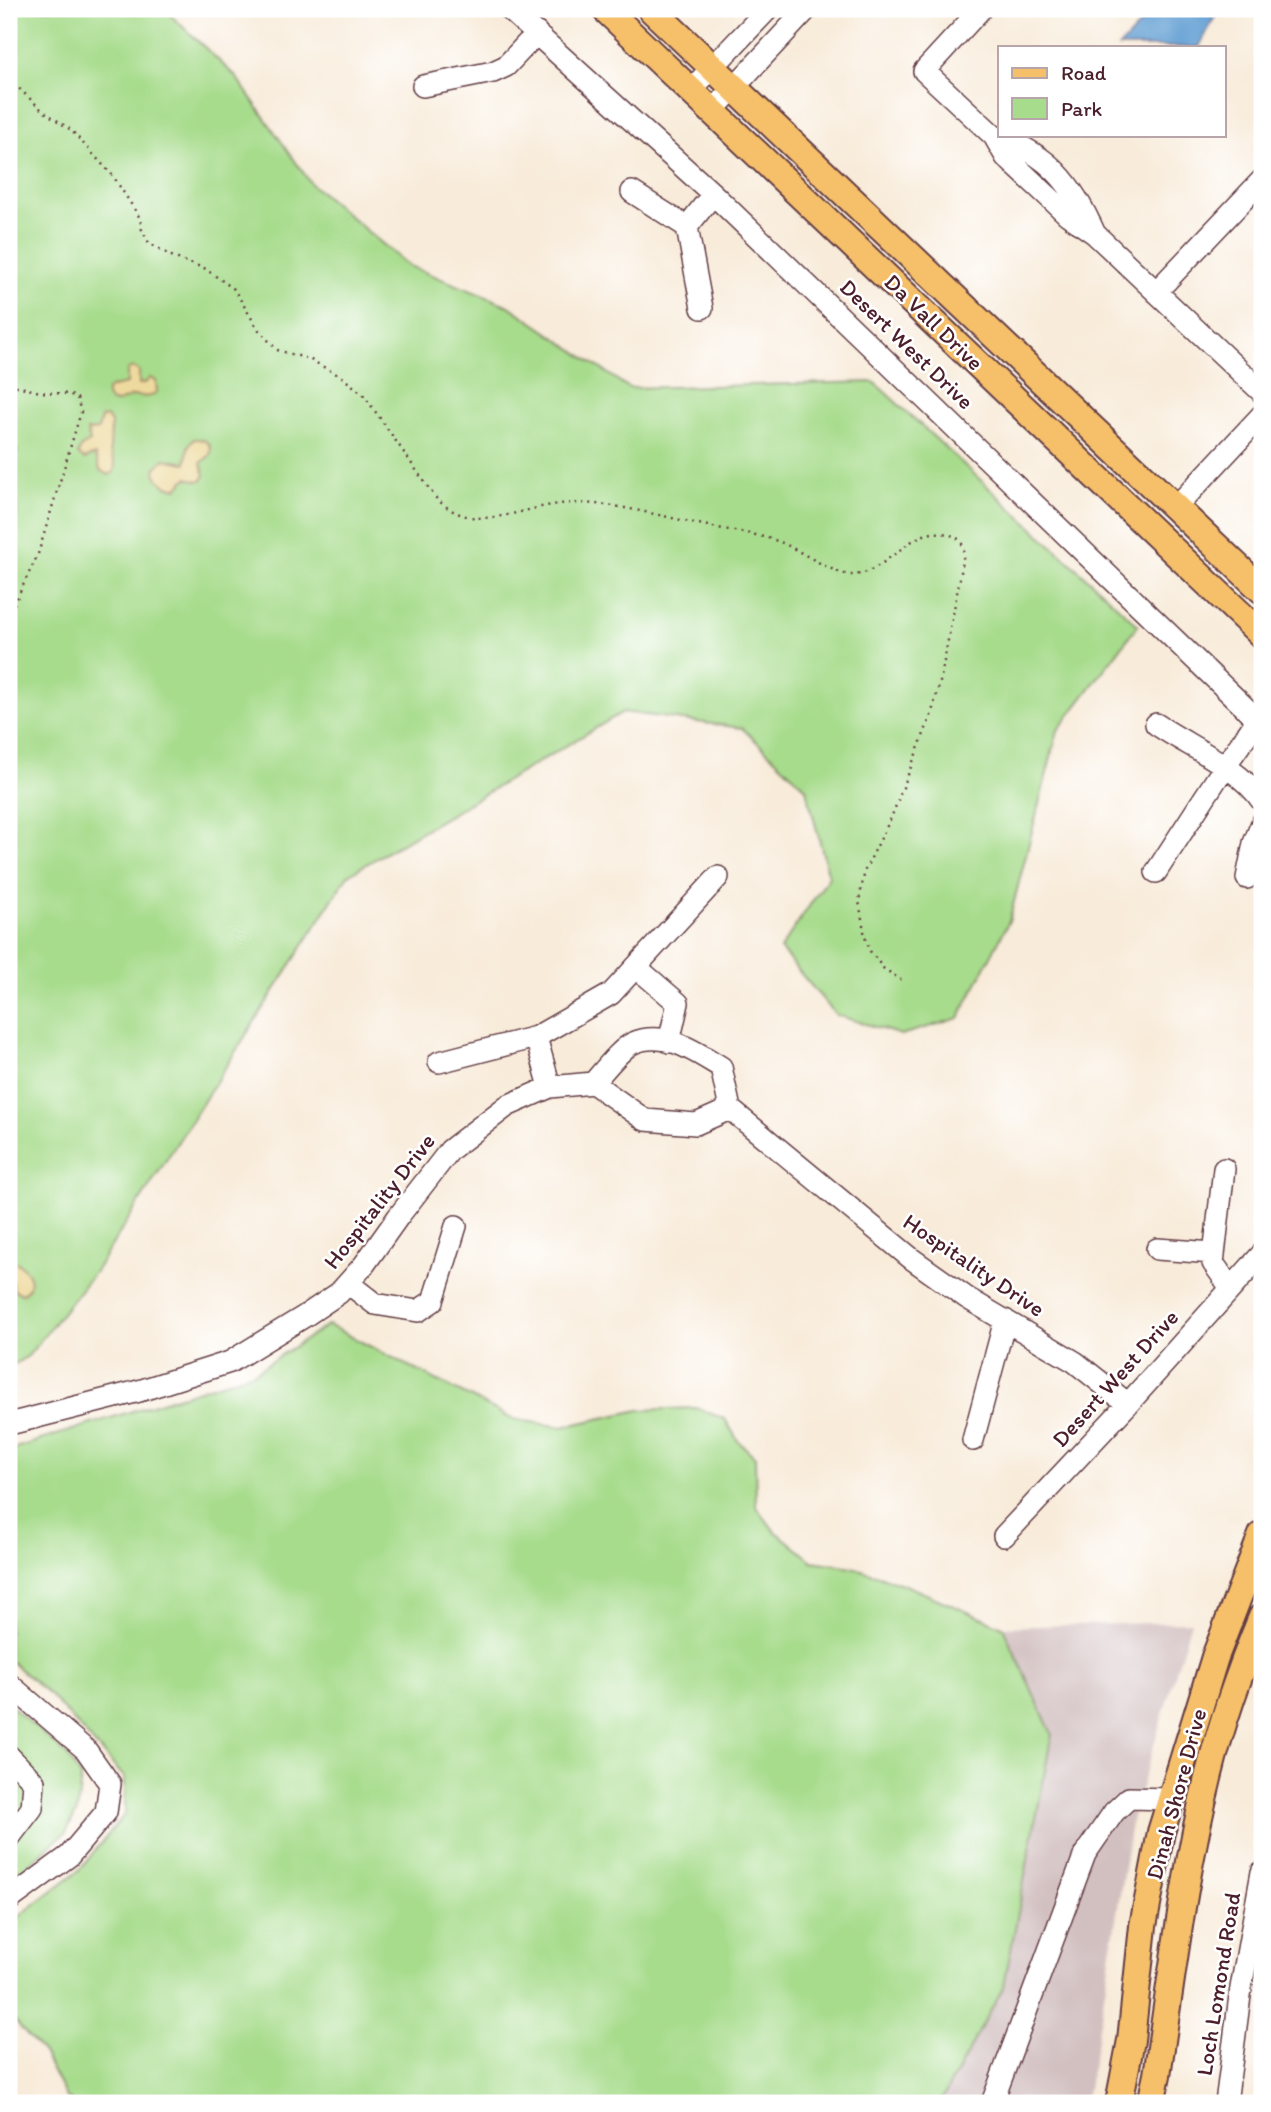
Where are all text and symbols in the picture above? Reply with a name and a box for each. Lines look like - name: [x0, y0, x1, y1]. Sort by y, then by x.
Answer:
- legend: [998, 46, 1226, 136]
- text: Road: [1061, 60, 1107, 85]
- text: Park: [1061, 96, 1103, 121]
- street label: Da Vall Drive: [879, 268, 989, 376]
- street label: Desert West Drive: [834, 273, 980, 415]
- street label: Hospitality Drive: [317, 1127, 441, 1275]
- street label: Hospitality Drive: [898, 1207, 1050, 1323]
- street label: Desert West Drive: [1046, 1303, 1184, 1453]
- street label: Dinah Shore Drive: [1140, 1705, 1212, 1883]
- street label: Loch Lomond Road: [1190, 1890, 1246, 2078]

